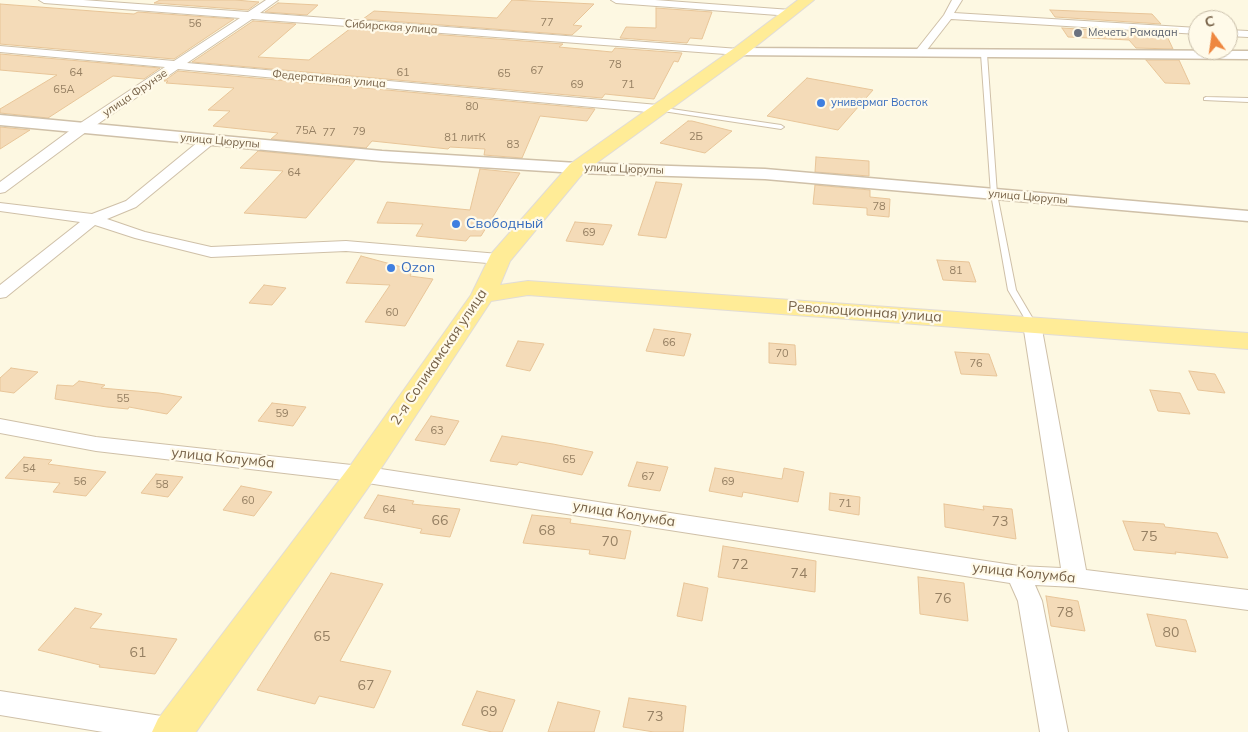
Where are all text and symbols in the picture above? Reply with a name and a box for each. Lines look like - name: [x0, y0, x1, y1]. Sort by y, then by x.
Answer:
- north arrow: [1188, 10, 1238, 60]
- text: С: [1203, 12, 1216, 31]
- house number: 77: [540, 16, 554, 30]
- house number: 56: [188, 17, 202, 31]
- street label: Сибирская улица: [344, 17, 438, 37]
- place label: Мечеть Рамадан: [1088, 26, 1178, 40]
- marker: Мечеть Рамадан: [1072, 27, 1084, 39]
- house number: 78: [608, 58, 622, 72]
- house number: 67: [530, 64, 544, 78]
- house number: 64: [69, 66, 83, 80]
- street label: улица Фрунзе: [100, 66, 170, 120]
- house number: 61: [396, 66, 410, 80]
- street label: Федеративная улица: [272, 67, 386, 91]
- house number: 65: [497, 67, 511, 81]
- house number: 69: [570, 78, 584, 92]
- house number: 71: [621, 78, 635, 92]
- house number: 65А: [53, 83, 75, 97]
- place label: универмаг Восток: [831, 96, 928, 110]
- marker: универмаг Восток: [815, 97, 827, 109]
- house number: 80: [465, 100, 479, 114]
- house number: 75А: [295, 124, 317, 138]
- house number: 79: [352, 125, 366, 139]
- house number: 77: [322, 126, 336, 140]
- house number: 2Б: [689, 130, 703, 144]
- street label: улица Цюрупы: [180, 131, 260, 151]
- house number: 81 литК: [444, 131, 486, 145]
- house number: 83: [506, 138, 520, 152]
- street label: улица Цюрупы: [584, 161, 664, 177]
- house number: 64: [287, 166, 301, 180]
- street label: улица Цюрупы: [988, 187, 1068, 207]
- house number: 78: [872, 200, 886, 214]
- place label: Свободный: [466, 216, 543, 232]
- marker: Свободный: [450, 218, 462, 230]
- house number: 69: [582, 226, 596, 240]
- place label: Ozon: [401, 260, 435, 276]
- marker: Ozon: [385, 262, 397, 274]
- house number: 81: [949, 264, 963, 278]
- street label: 2-я Соликамская улица: [387, 286, 491, 428]
- street label: Революционная улица: [788, 298, 942, 326]
- house number: 60: [385, 306, 399, 320]
- house number: 66: [662, 336, 676, 350]
- house number: 70: [775, 347, 789, 361]
- house number: 76: [969, 357, 983, 371]
- house number: 55: [116, 392, 130, 406]
- house number: 59: [275, 407, 289, 421]
- house number: 63: [430, 424, 444, 438]
- street label: улица Колумба: [171, 444, 275, 472]
- house number: 65: [562, 453, 576, 467]
- house number: 54: [22, 462, 36, 476]
- house number: 67: [641, 470, 655, 484]
- house number: 56: [73, 475, 87, 489]
- house number: 69: [721, 475, 735, 489]
- house number: 58: [155, 478, 169, 492]
- house number: 60: [241, 494, 255, 508]
- house number: 71: [838, 497, 852, 511]
- street label: улица Колумба: [572, 498, 676, 530]
- house number: 64: [382, 503, 396, 517]
- house number: 66: [432, 513, 448, 529]
- house number: 73: [992, 514, 1008, 530]
- house number: 68: [539, 523, 555, 539]
- house number: 75: [1141, 529, 1157, 545]
- house number: 70: [602, 534, 618, 550]
- house number: 72: [732, 557, 748, 573]
- street label: улица Колумба: [972, 559, 1076, 587]
- house number: 74: [791, 566, 807, 582]
- house number: 76: [935, 591, 951, 607]
- house number: 78: [1057, 605, 1073, 621]
- house number: 80: [1163, 625, 1179, 641]
- house number: 65: [314, 629, 330, 645]
- house number: 61: [130, 645, 146, 661]
- house number: 67: [358, 678, 374, 694]
- house number: 69: [481, 704, 497, 720]
- house number: 73: [647, 709, 663, 725]

